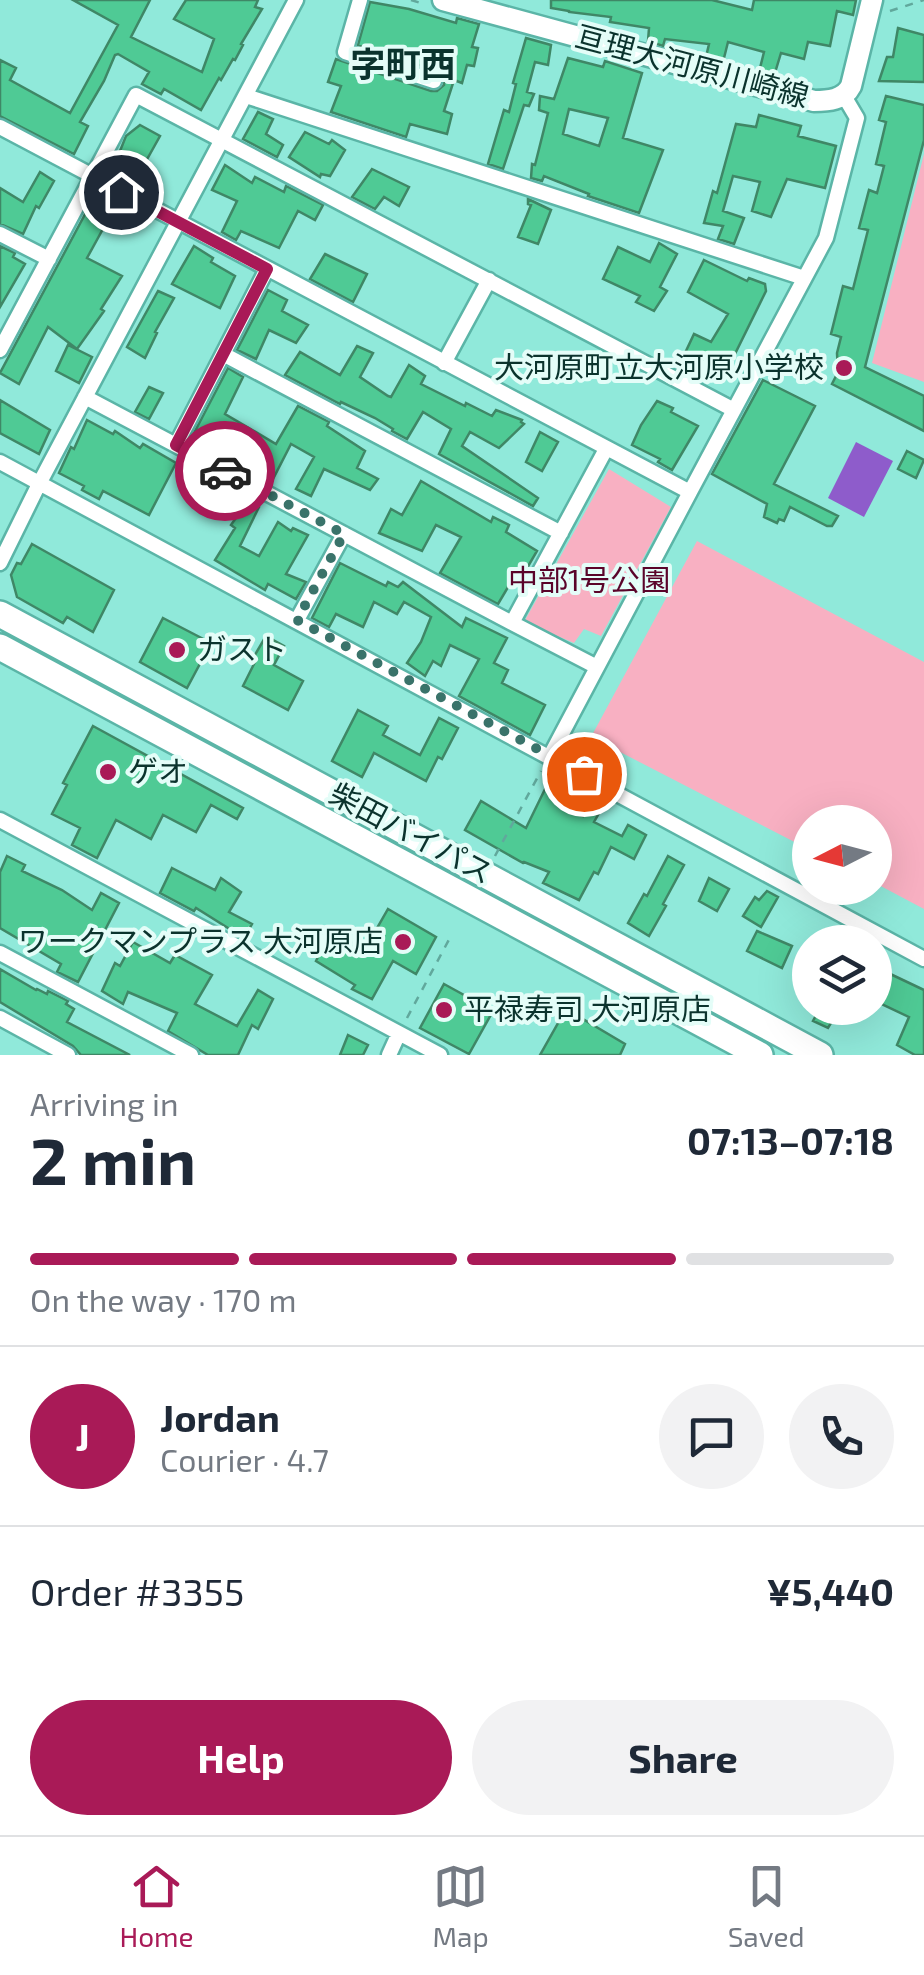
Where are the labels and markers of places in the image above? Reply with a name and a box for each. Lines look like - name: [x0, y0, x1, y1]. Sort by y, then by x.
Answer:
- pin: [79, 150, 164, 235]
- place label: 大河原町立大河原小学校: [494, 348, 824, 384]
- marker: 大河原町立大河原小学校: [833, 357, 855, 379]
- place label: ガスト: [197, 630, 287, 666]
- marker: ガスト: [166, 639, 188, 661]
- pin: [542, 732, 627, 817]
- place label: ゲオ: [128, 752, 188, 788]
- marker: ゲオ: [97, 761, 119, 783]
- place label: ワークマンプラス 大河原店: [18, 922, 383, 958]
- marker: ワークマンプラス 大河原店: [392, 931, 414, 953]
- place label: 平禄寿司 大河原店: [464, 990, 711, 1026]
- marker: 平禄寿司 大河原店: [433, 999, 455, 1021]

